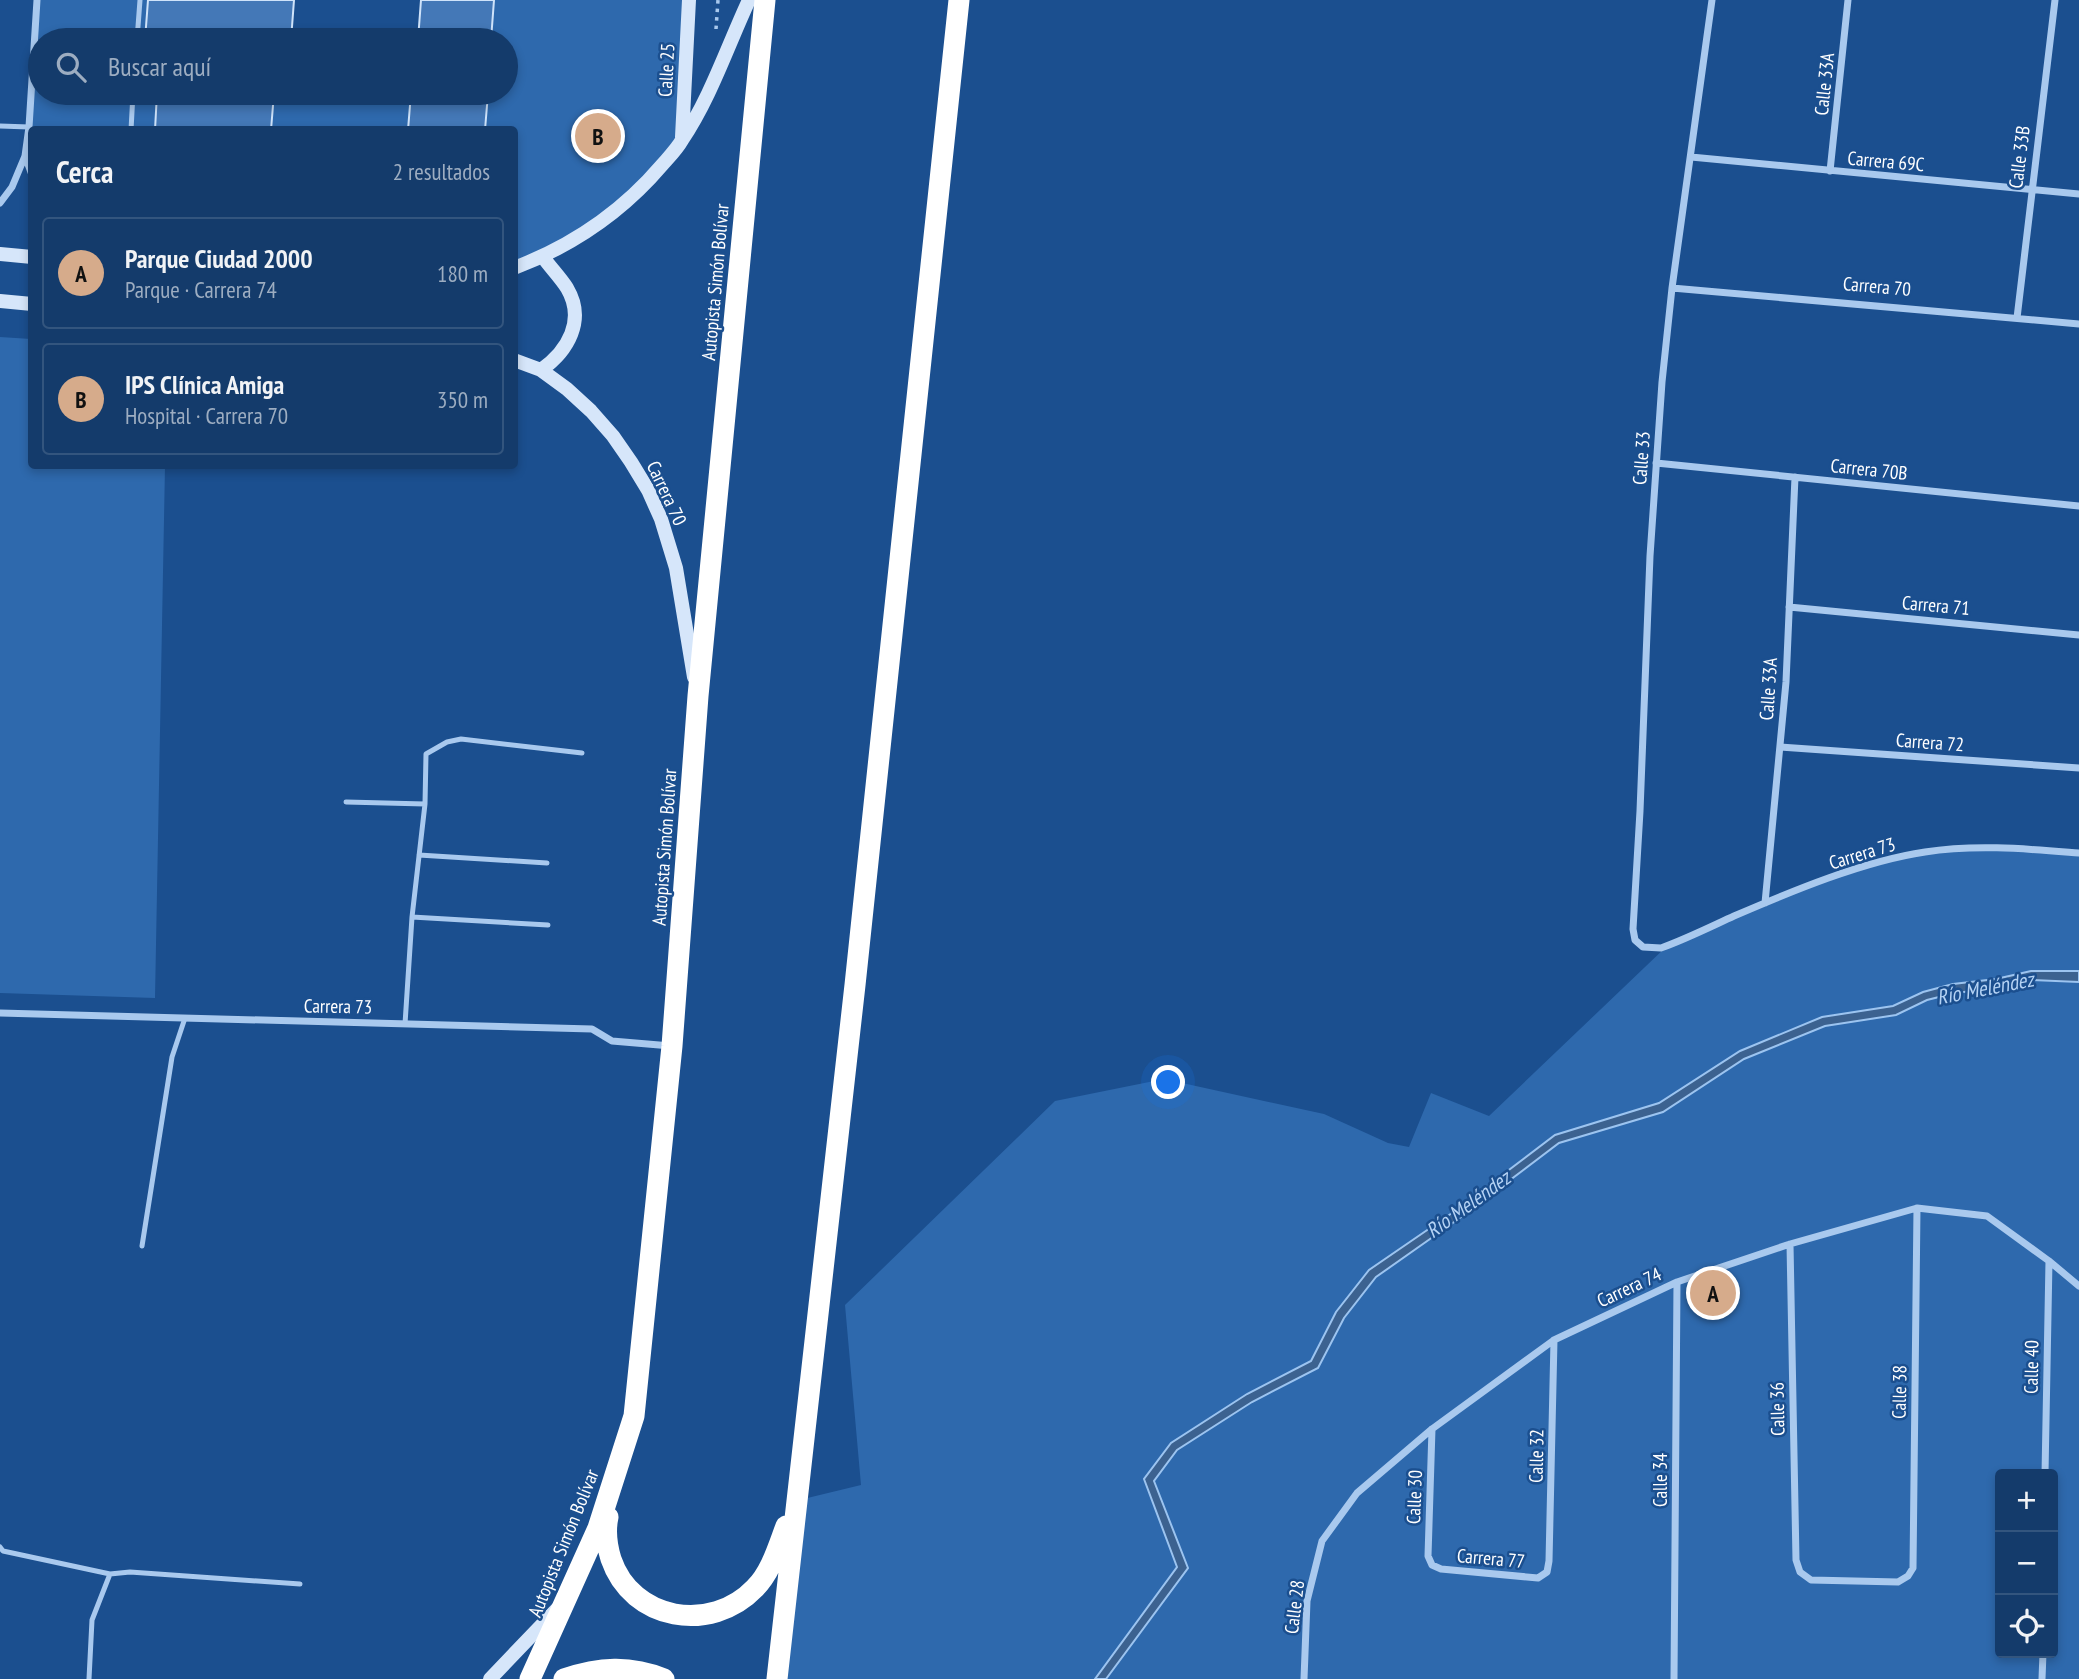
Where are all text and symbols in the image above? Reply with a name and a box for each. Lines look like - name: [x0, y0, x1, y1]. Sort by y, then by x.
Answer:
- search box: [28, 28, 518, 105]
- street label: Calle 25: [653, 42, 679, 98]
- icon: search: [52, 48, 90, 86]
- text: Buscar aquí: [108, 50, 211, 83]
- street label: Calle 33A: [1809, 51, 1839, 117]
- pin: B: [575, 110, 621, 162]
- street label: Calle 33B: [2003, 124, 2035, 190]
- street label: Carrera 69C: [1847, 146, 1926, 176]
- text: Cerca: [56, 152, 113, 191]
- text: 2 resultados: [393, 157, 490, 186]
- street label: Autopista Simón Bolívar: [696, 202, 734, 361]
- text: Parque Ciudad 2000: [125, 242, 313, 275]
- text: A: [75, 259, 87, 288]
- text: 180 m: [437, 259, 488, 288]
- street label: Carrera 70: [1842, 271, 1912, 301]
- text: Parque · Carrera 74: [125, 275, 277, 304]
- text: IPS Clínica Amiga: [125, 368, 284, 401]
- text: B: [75, 385, 87, 414]
- text: 350 m: [437, 385, 488, 414]
- text: Hospital · Carrera 70: [125, 401, 288, 430]
- street label: Calle 33: [1627, 430, 1655, 486]
- street label: Carrera 70B: [1829, 453, 1909, 485]
- street label: Carrera 70: [642, 457, 692, 529]
- street label: Carrera 71: [1901, 590, 1971, 620]
- street label: Calle 33A: [1754, 657, 1782, 721]
- street label: Carrera 72: [1895, 728, 1965, 756]
- street label: Autopista Simón Bolívar: [647, 767, 682, 926]
- street label: Carrera 73: [1826, 832, 1898, 874]
- water label: Río Meléndez: [1934, 965, 2038, 1011]
- street label: Carrera 73: [304, 993, 372, 1019]
- your location: [1151, 1065, 1185, 1099]
- water label: Río Meléndez: [1420, 1163, 1518, 1244]
- street label: Carrera 74: [1593, 1262, 1665, 1312]
- pin: A: [1690, 1267, 1736, 1319]
- street label: Calle 40: [2019, 1340, 2043, 1394]
- street label: Calle 38: [1887, 1365, 1911, 1419]
- street label: Calle 36: [1765, 1382, 1789, 1436]
- street label: Calle 32: [1524, 1429, 1548, 1483]
- street label: Calle 34: [1648, 1453, 1672, 1507]
- street label: Autopista Simón Bolívar: [522, 1465, 604, 1620]
- map controls: [1995, 1469, 2058, 1658]
- button: +: [1995, 1469, 2058, 1532]
- street label: Calle 30: [1401, 1470, 1427, 1524]
- button: −: [1995, 1532, 2058, 1595]
- street label: Carrera 77: [1456, 1543, 1526, 1573]
- street label: Calle 28: [1279, 1579, 1309, 1635]
- button: locate: [1995, 1595, 2058, 1658]

